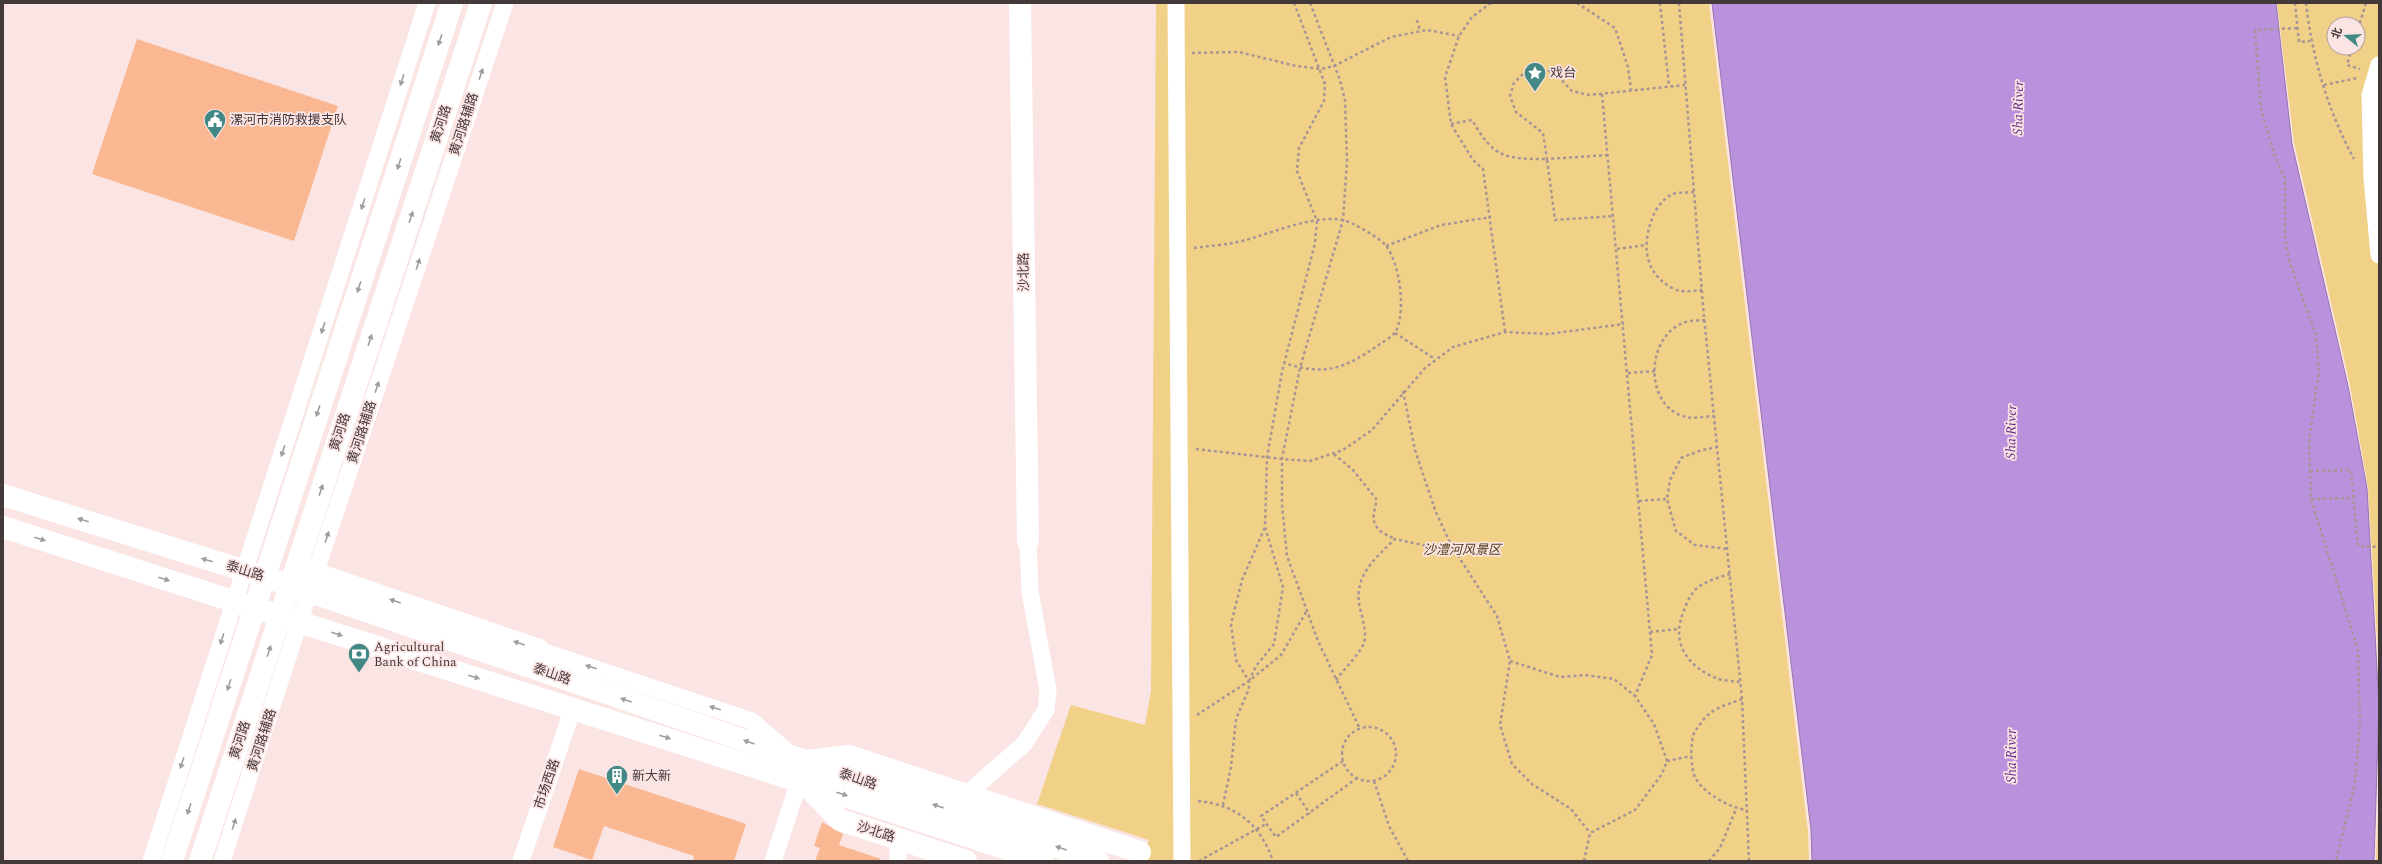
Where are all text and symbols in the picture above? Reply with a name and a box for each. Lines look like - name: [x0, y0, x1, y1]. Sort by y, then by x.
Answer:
- north arrow: [2326, 16, 2366, 56]
- text: 北: [2327, 25, 2347, 41]
- one-way arrow: [437, 34, 443, 46]
- place icon: 戏台: [1522, 60, 1548, 93]
- place label: 戏台: [1550, 63, 1576, 83]
- one-way arrow: [478, 67, 484, 79]
- one-way arrow: [399, 74, 405, 86]
- water label: Sha River: [2007, 81, 2029, 135]
- street label: 黄河路辅路: [444, 90, 484, 158]
- street label: 黄河路: [425, 102, 457, 146]
- public building icon: 漯河市消防救援支队: [202, 107, 228, 140]
- place label: 漯河市消防救援支队: [230, 110, 347, 130]
- one-way arrow: [396, 158, 402, 170]
- one-way arrow: [359, 198, 365, 210]
- one-way arrow: [408, 210, 414, 222]
- street label: 沙北路: [1014, 252, 1034, 292]
- one-way arrow: [415, 257, 421, 269]
- one-way arrow: [356, 281, 362, 293]
- one-way arrow: [320, 322, 326, 334]
- one-way arrow: [367, 334, 373, 346]
- one-way arrow: [374, 381, 380, 393]
- street label: 黄河路辅路: [342, 398, 382, 466]
- one-way arrow: [315, 405, 321, 417]
- water label: Sha River: [2000, 405, 2022, 459]
- street label: 黄河路: [324, 410, 356, 454]
- one-way arrow: [280, 446, 286, 458]
- one-way arrow: [318, 484, 324, 496]
- one-way arrow: [77, 517, 89, 523]
- one-way arrow: [324, 530, 330, 542]
- one-way arrow: [34, 536, 46, 542]
- park label: 沙澧河风景区: [1423, 540, 1503, 560]
- one-way arrow: [201, 556, 213, 562]
- street label: 泰山路: [223, 556, 267, 586]
- one-way arrow: [158, 577, 170, 583]
- one-way arrow: [389, 598, 401, 604]
- one-way arrow: [331, 631, 343, 637]
- one-way arrow: [219, 634, 225, 646]
- place label: Agricultural Bank of China: [374, 637, 457, 672]
- one-way arrow: [512, 640, 524, 646]
- bank icon: Agricultural Bank of China: [346, 641, 372, 674]
- one-way arrow: [266, 645, 272, 657]
- street label: 泰山路: [530, 658, 574, 690]
- one-way arrow: [585, 664, 597, 670]
- one-way arrow: [469, 674, 481, 680]
- one-way arrow: [226, 680, 232, 692]
- one-way arrow: [620, 696, 632, 702]
- one-way arrow: [708, 705, 720, 711]
- street label: 黄河路辅路: [242, 706, 282, 774]
- street label: 黄河路: [224, 718, 256, 762]
- water label: Sha River: [2001, 729, 2022, 783]
- one-way arrow: [659, 734, 671, 740]
- one-way arrow: [743, 738, 755, 744]
- street label: 市场西路: [529, 756, 565, 812]
- one-way arrow: [179, 758, 185, 770]
- building icon: 新大新: [604, 763, 630, 796]
- street label: 泰山路: [836, 763, 880, 795]
- place label: 新大新: [632, 766, 671, 786]
- one-way arrow: [837, 791, 849, 797]
- one-way arrow: [186, 803, 192, 815]
- one-way arrow: [932, 803, 944, 809]
- street label: 沙北路: [854, 816, 898, 848]
- one-way arrow: [232, 818, 238, 830]
- one-way arrow: [1055, 845, 1067, 851]

